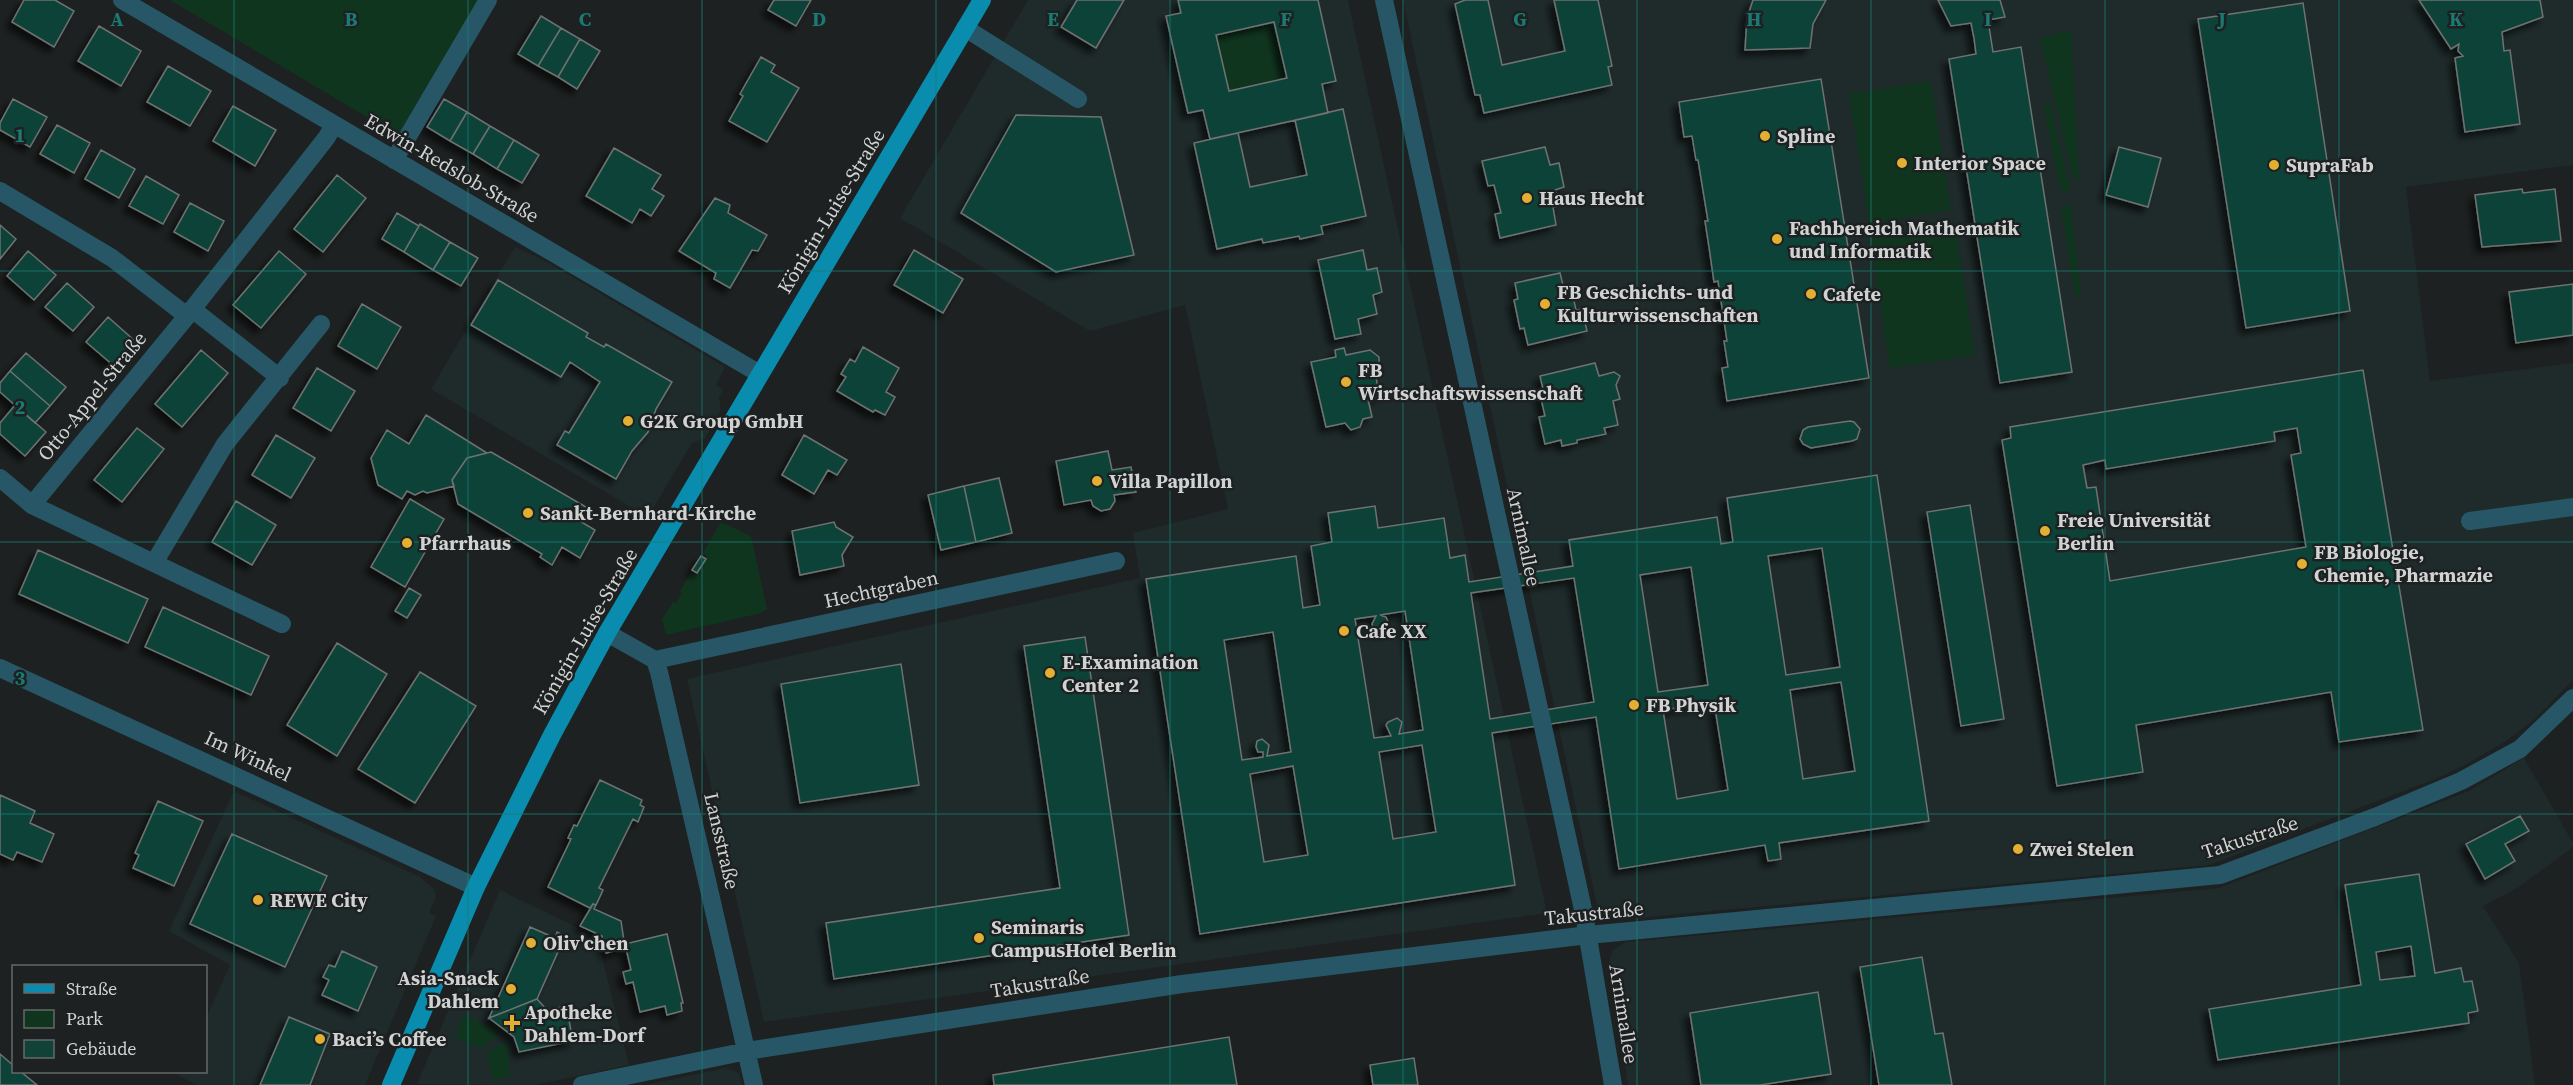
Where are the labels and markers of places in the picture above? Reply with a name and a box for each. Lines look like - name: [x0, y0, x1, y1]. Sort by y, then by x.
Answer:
- place label: Spline: [1777, 122, 1835, 150]
- marker: Spline: [1758, 129, 1772, 143]
- place label: Interior Space: [1914, 149, 2046, 177]
- place label: SupraFab: [2286, 151, 2374, 179]
- marker: Interior Space: [1895, 156, 1909, 170]
- marker: SupraFab: [2267, 158, 2281, 172]
- place label: Haus Hecht: [1539, 184, 1645, 212]
- marker: Haus Hecht: [1520, 191, 1534, 205]
- place label: Fachbereich Mathematik und Informatik: [1789, 214, 2019, 265]
- marker: Fachbereich Mathematik und Informatik: [1770, 232, 1784, 246]
- place label: FB Geschichts- und Kulturwissenschaften: [1557, 278, 1759, 329]
- place label: Cafete: [1823, 280, 1881, 308]
- marker: Cafete: [1804, 287, 1818, 301]
- marker: FB Geschichts- und Kulturwissenschaften: [1538, 297, 1552, 311]
- place label: FB Wirtschaftswissenschaft: [1358, 356, 1583, 407]
- marker: FB Wirtschaftswissenschaft: [1339, 375, 1353, 389]
- place label: G2K Group GmbH: [640, 407, 804, 435]
- marker: G2K Group GmbH: [621, 414, 635, 428]
- place label: Villa Papillon: [1109, 467, 1233, 495]
- marker: Villa Papillon: [1090, 474, 1104, 488]
- place label: Sankt-Bernhard-Kirche: [540, 499, 756, 527]
- marker: Sankt-Bernhard-Kirche: [521, 506, 535, 520]
- place label: Freie Universität Berlin: [2057, 506, 2211, 557]
- marker: Freie Universität Berlin: [2038, 524, 2052, 538]
- place label: Pfarrhaus: [419, 529, 511, 557]
- marker: Pfarrhaus: [400, 536, 414, 550]
- place label: FB Biologie, Chemie, Pharmazie: [2314, 538, 2493, 589]
- marker: FB Biologie, Chemie, Pharmazie: [2295, 557, 2309, 571]
- place label: Cafe XX: [1356, 617, 1427, 645]
- marker: Cafe XX: [1337, 624, 1351, 638]
- place label: E-Examination Center 2: [1062, 648, 1199, 699]
- marker: E-Examination Center 2: [1043, 666, 1057, 680]
- place label: FB Physik: [1646, 691, 1736, 719]
- marker: FB Physik: [1627, 698, 1641, 712]
- place label: Zwei Stelen: [2030, 835, 2134, 863]
- marker: Zwei Stelen: [2011, 842, 2025, 856]
- place label: REWE City: [270, 886, 368, 914]
- marker: REWE City: [251, 893, 265, 907]
- place label: Seminaris CampusHotel Berlin: [991, 913, 1177, 964]
- place label: Oliv'chen: [543, 929, 629, 957]
- marker: Seminaris CampusHotel Berlin: [972, 931, 986, 945]
- marker: Oliv'chen: [524, 936, 538, 950]
- place label: Asia-Snack Dahlem: [398, 964, 499, 1015]
- marker: Asia-Snack Dahlem: [504, 982, 518, 996]
- place label: Apotheke Dahlem-Dorf: [524, 998, 647, 1049]
- marker: Apotheke Dahlem-Dorf: [505, 1016, 519, 1030]
- place label: Baci’s Coffee: [332, 1025, 447, 1053]
- marker: Baci’s Coffee: [313, 1032, 327, 1046]

